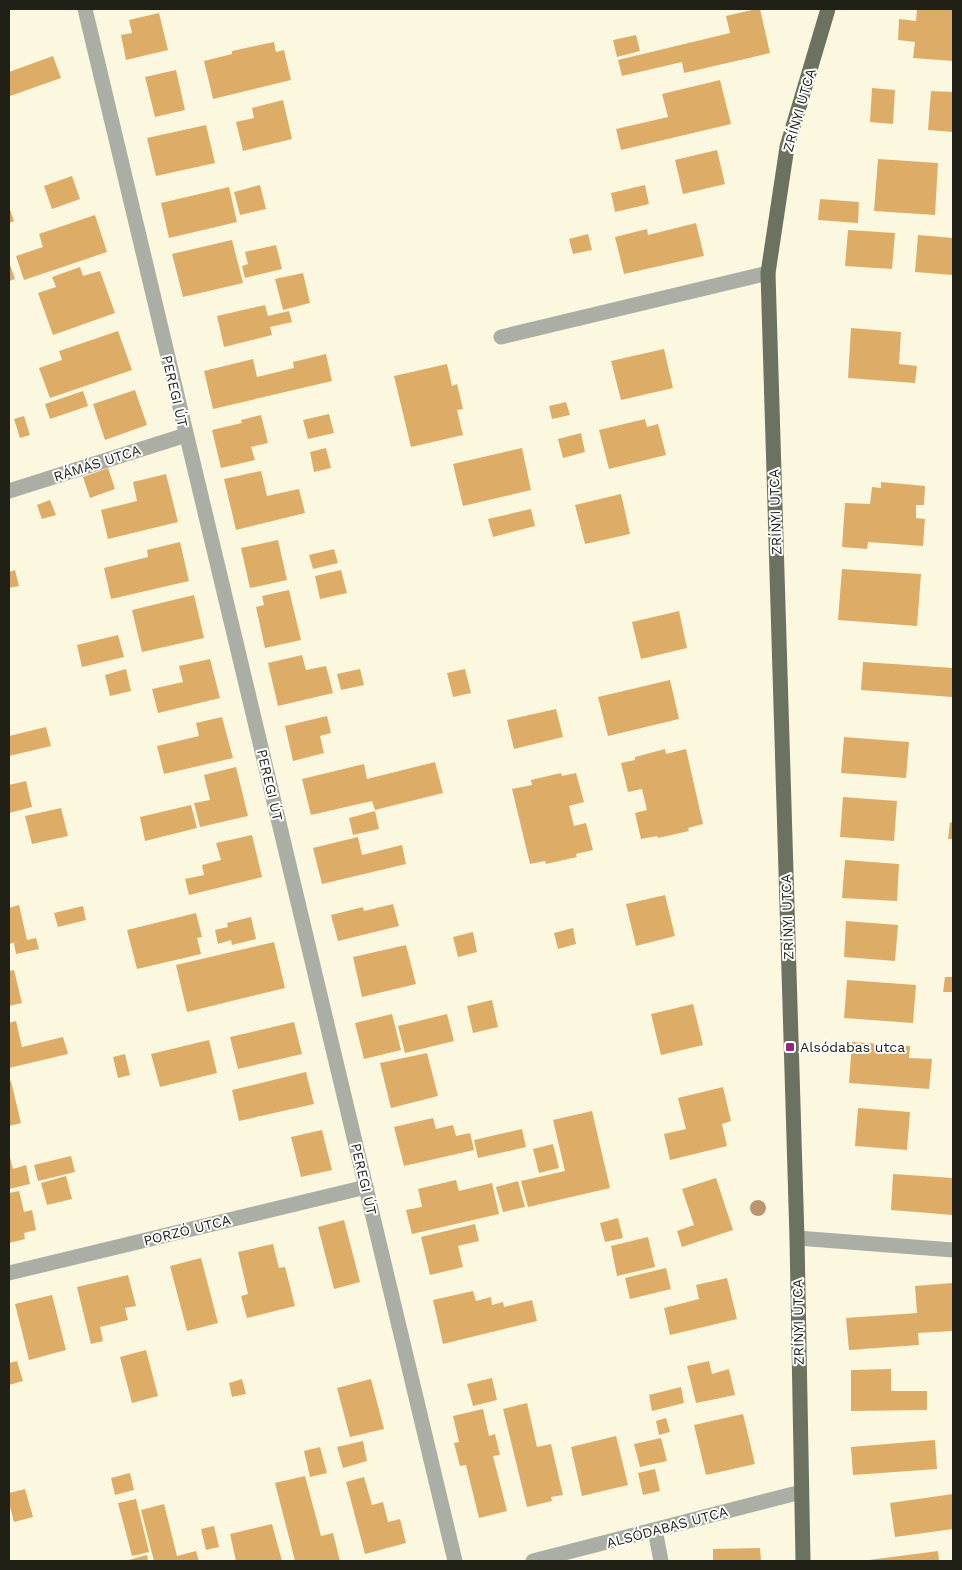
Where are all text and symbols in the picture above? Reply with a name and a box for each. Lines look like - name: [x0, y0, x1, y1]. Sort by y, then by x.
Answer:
- street label: ZRÍNYI UTCA: [779, 66, 819, 154]
- street label: PEREGI ÚT: [159, 354, 191, 429]
- street label: RÁMÁS UTCA: [52, 441, 142, 485]
- street label: ZRÍNYI UTCA: [766, 469, 784, 555]
- street label: PEREGI ÚT: [254, 748, 286, 823]
- street label: ZRÍNYI UTCA: [778, 874, 796, 960]
- place label: Alsódabas utca: [800, 1039, 905, 1055]
- marker: Alsódabas utca: [784, 1041, 796, 1053]
- street label: PEREGI ÚT: [348, 1142, 380, 1217]
- street label: PORZÓ UTCA: [142, 1211, 232, 1249]
- street label: ZRÍNYI UTCA: [789, 1279, 807, 1365]
- street label: ALSÓDABAS UTCA: [605, 1503, 729, 1551]

